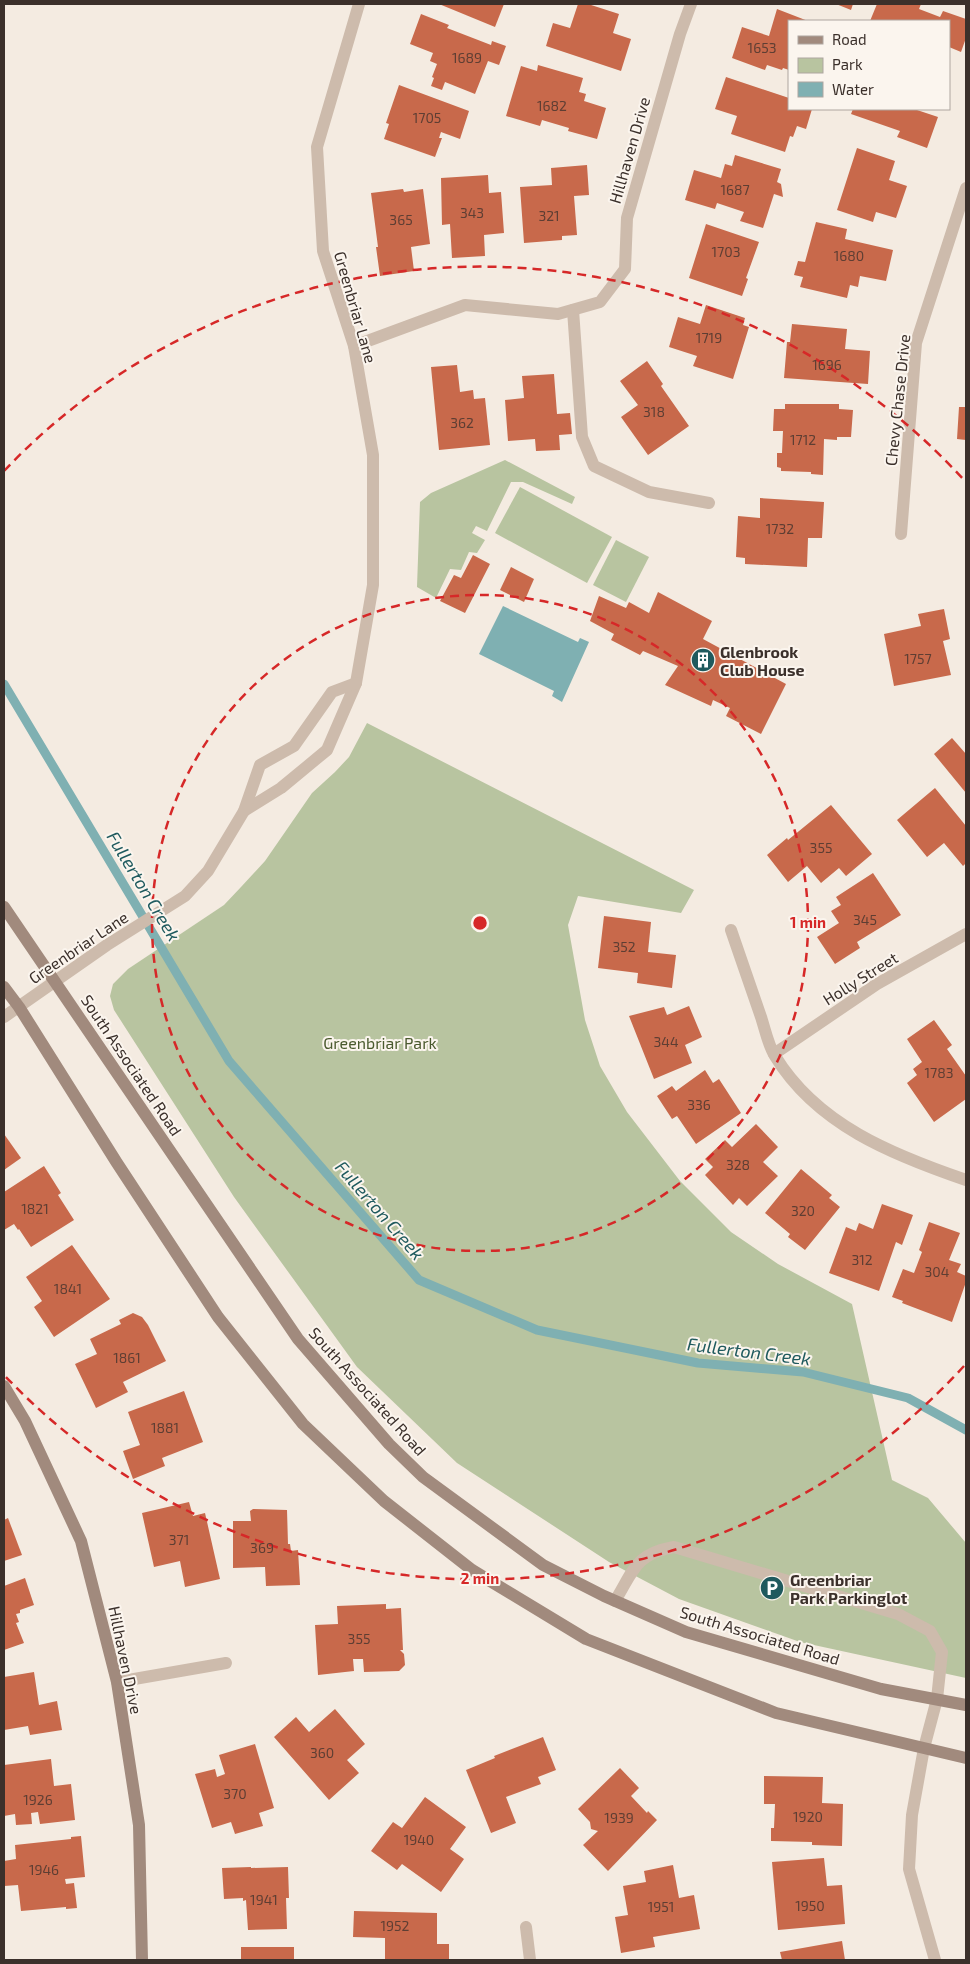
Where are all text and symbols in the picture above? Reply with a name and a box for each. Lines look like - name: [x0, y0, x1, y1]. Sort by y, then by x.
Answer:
- legend: [788, 20, 950, 110]
- text: Road: [832, 30, 867, 48]
- house number: 1653: [748, 39, 776, 56]
- house number: 1689: [452, 49, 482, 66]
- text: Park: [832, 55, 863, 73]
- text: Water: [832, 80, 874, 98]
- street label: Hillhaven Drive: [605, 94, 653, 206]
- house number: 1682: [537, 97, 567, 114]
- house number: 1705: [413, 109, 441, 126]
- house number: 1687: [720, 181, 750, 198]
- house number: 343: [460, 204, 484, 221]
- house number: 321: [538, 207, 560, 224]
- house number: 365: [389, 211, 413, 228]
- house number: 1703: [712, 243, 740, 260]
- house number: 1680: [834, 247, 864, 264]
- street label: Greenbriar Lane: [331, 249, 381, 365]
- house number: 1719: [696, 329, 722, 346]
- street label: Chevy Chase Drive: [881, 333, 913, 467]
- house number: 1696: [812, 356, 842, 373]
- house number: 318: [643, 403, 665, 420]
- house number: 362: [450, 414, 474, 431]
- house number: 1712: [790, 431, 816, 448]
- house number: 1732: [766, 520, 794, 537]
- place label: Glenbrook Club House: [720, 642, 805, 679]
- building icon: Glenbrook Club House: [690, 647, 716, 673]
- house number: 1757: [904, 650, 932, 667]
- water label: Fullerton Creek: [103, 827, 185, 945]
- house number: 355: [810, 839, 832, 856]
- street label: Greenbriar Lane: [25, 907, 131, 987]
- house number: 345: [853, 911, 877, 928]
- text: 1 min: [790, 913, 826, 931]
- centre of rings: [471, 914, 489, 932]
- house number: 352: [612, 938, 636, 955]
- street label: Holly Street: [819, 947, 901, 1009]
- street label: South Associated Road: [78, 991, 186, 1139]
- park label: Greenbriar Park: [323, 1033, 437, 1052]
- house number: 344: [653, 1033, 679, 1050]
- house number: 1783: [924, 1064, 954, 1081]
- house number: 336: [687, 1096, 711, 1113]
- water label: Fullerton Creek: [331, 1156, 429, 1264]
- house number: 328: [726, 1156, 750, 1173]
- house number: 1821: [21, 1200, 49, 1217]
- house number: 320: [791, 1202, 815, 1219]
- house number: 312: [851, 1251, 873, 1268]
- house number: 304: [925, 1263, 949, 1280]
- house number: 1841: [54, 1280, 82, 1297]
- street label: South Associated Road: [305, 1323, 431, 1459]
- water label: Fullerton Creek: [686, 1333, 812, 1369]
- house number: 1861: [113, 1349, 141, 1366]
- house number: 1881: [151, 1419, 179, 1436]
- house number: 371: [169, 1531, 189, 1548]
- house number: 369: [250, 1539, 274, 1556]
- text: 2 min: [461, 1569, 499, 1587]
- place label: Greenbriar Park Parkinglot: [790, 1570, 908, 1607]
- parking icon: Greenbriar Park Parkinglot: [759, 1575, 785, 1601]
- street label: South Associated Road: [678, 1602, 842, 1668]
- street label: Hillhaven Drive: [105, 1604, 147, 1716]
- house number: 355: [348, 1630, 370, 1647]
- house number: 360: [310, 1744, 334, 1761]
- house number: 370: [223, 1785, 247, 1802]
- house number: 1926: [23, 1791, 53, 1808]
- house number: 1920: [793, 1808, 823, 1825]
- house number: 1939: [604, 1809, 634, 1826]
- house number: 1940: [404, 1831, 434, 1848]
- house number: 1946: [29, 1861, 59, 1878]
- house number: 1941: [250, 1891, 278, 1908]
- house number: 1950: [795, 1897, 825, 1914]
- house number: 1951: [648, 1898, 674, 1915]
- house number: 1952: [381, 1917, 410, 1934]

